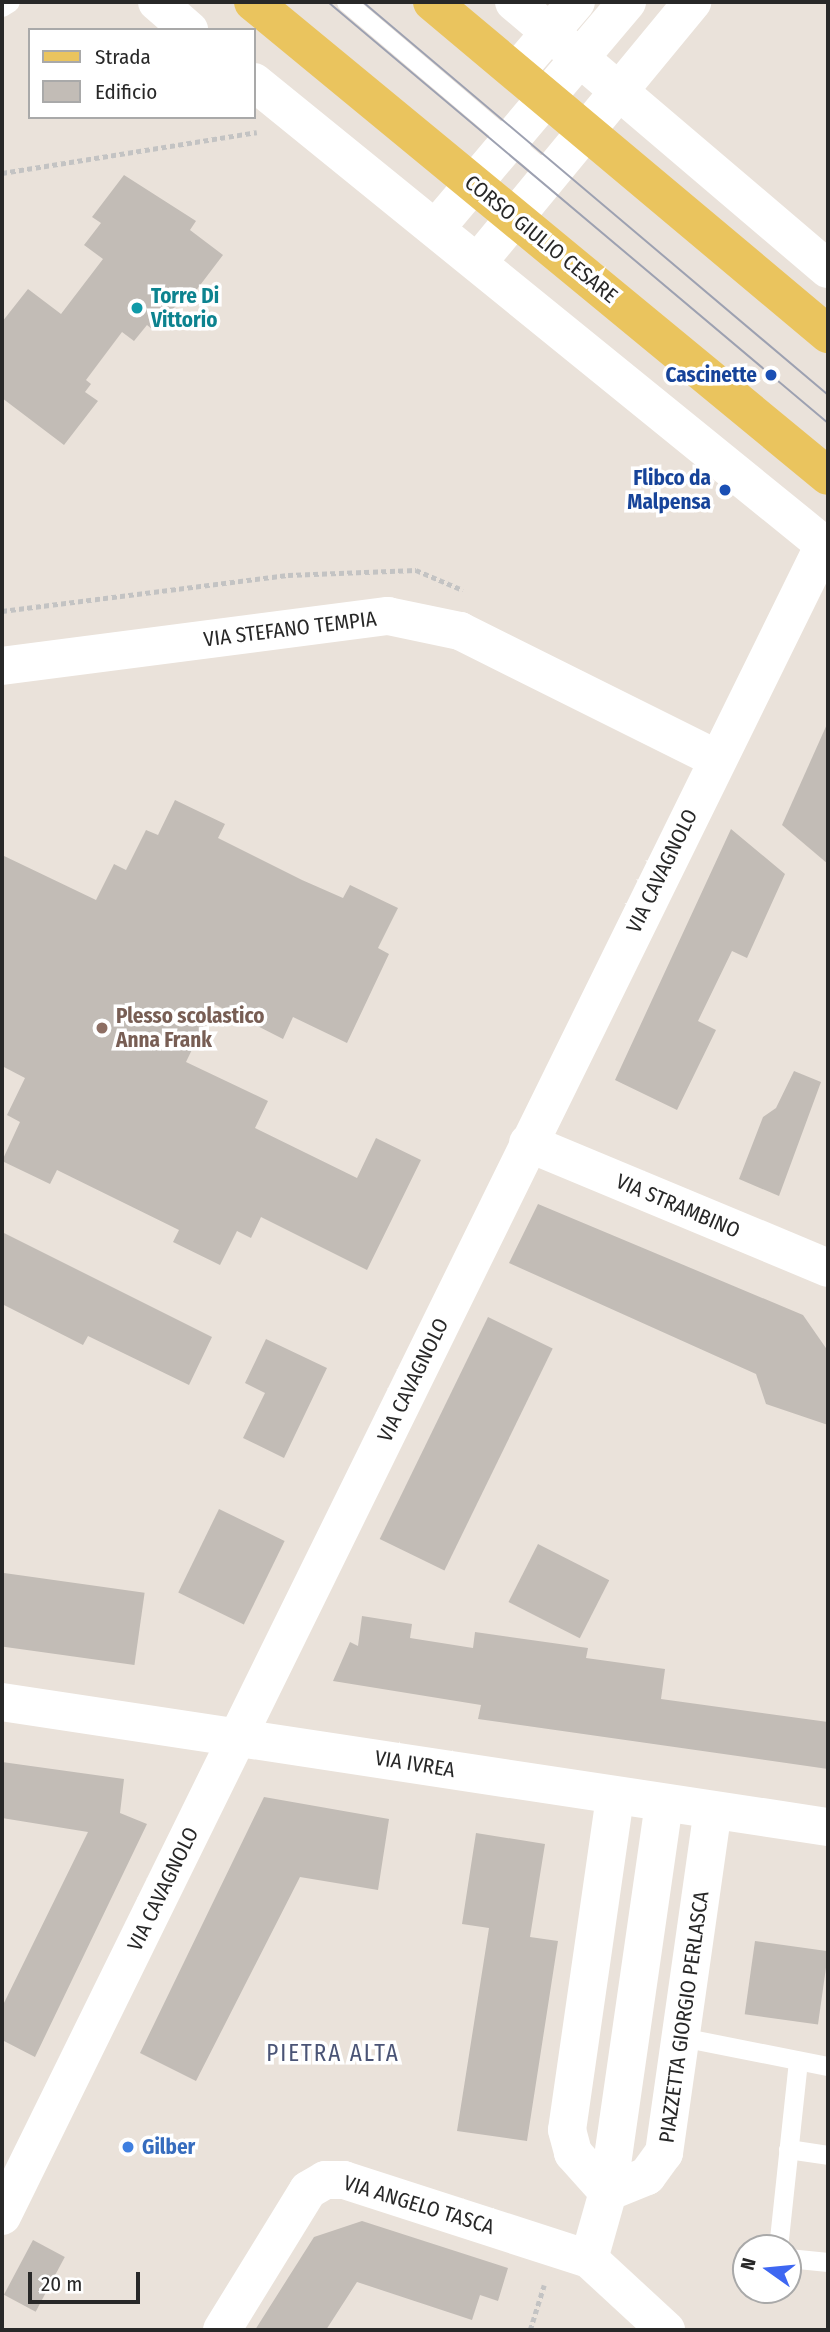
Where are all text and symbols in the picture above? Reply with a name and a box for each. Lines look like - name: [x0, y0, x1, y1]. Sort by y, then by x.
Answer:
- legend: [28, 28, 256, 119]
- text: Strada: [95, 44, 151, 70]
- text: Edificio: [95, 79, 157, 105]
- street label: CORSO GIULIO CESARE: [460, 170, 622, 308]
- place label: Torre Di Vittorio: [151, 283, 219, 333]
- marker: Torre Di Vittorio: [129, 300, 145, 316]
- place label: Cascinette: [665, 362, 757, 388]
- marker: Cascinette: [763, 367, 779, 383]
- place label: Flibco da Malpensa: [627, 465, 711, 515]
- marker: Flibco da Malpensa: [717, 482, 733, 498]
- street label: VIA STEFANO TEMPIA: [202, 606, 378, 652]
- street label: VIA CAVAGNOLO: [621, 805, 703, 937]
- place label: Plesso scolastico Anna Frank: [116, 1003, 264, 1053]
- marker: Plesso scolastico Anna Frank: [94, 1020, 110, 1036]
- street label: VIA STRAMBINO: [612, 1169, 744, 1243]
- street label: VIA CAVAGNOLO: [372, 1314, 454, 1446]
- street label: VIA IVREA: [373, 1745, 457, 1783]
- street label: VIA CAVAGNOLO: [122, 1823, 204, 1955]
- street label: PIAZZETTA GIORGIO PERLASCA: [654, 1890, 714, 2144]
- district label: PIETRA ALTA: [268, 2039, 398, 2067]
- place label: Gilber: [142, 2134, 195, 2160]
- marker: Gilber: [120, 2139, 136, 2155]
- street label: VIA ANGELO TASCA: [341, 2170, 497, 2240]
- north arrow: [732, 2234, 802, 2304]
- text: N: [736, 2255, 761, 2272]
- scale bar: [32, 2258, 144, 2302]
- text: 20 m: [41, 2271, 82, 2297]

